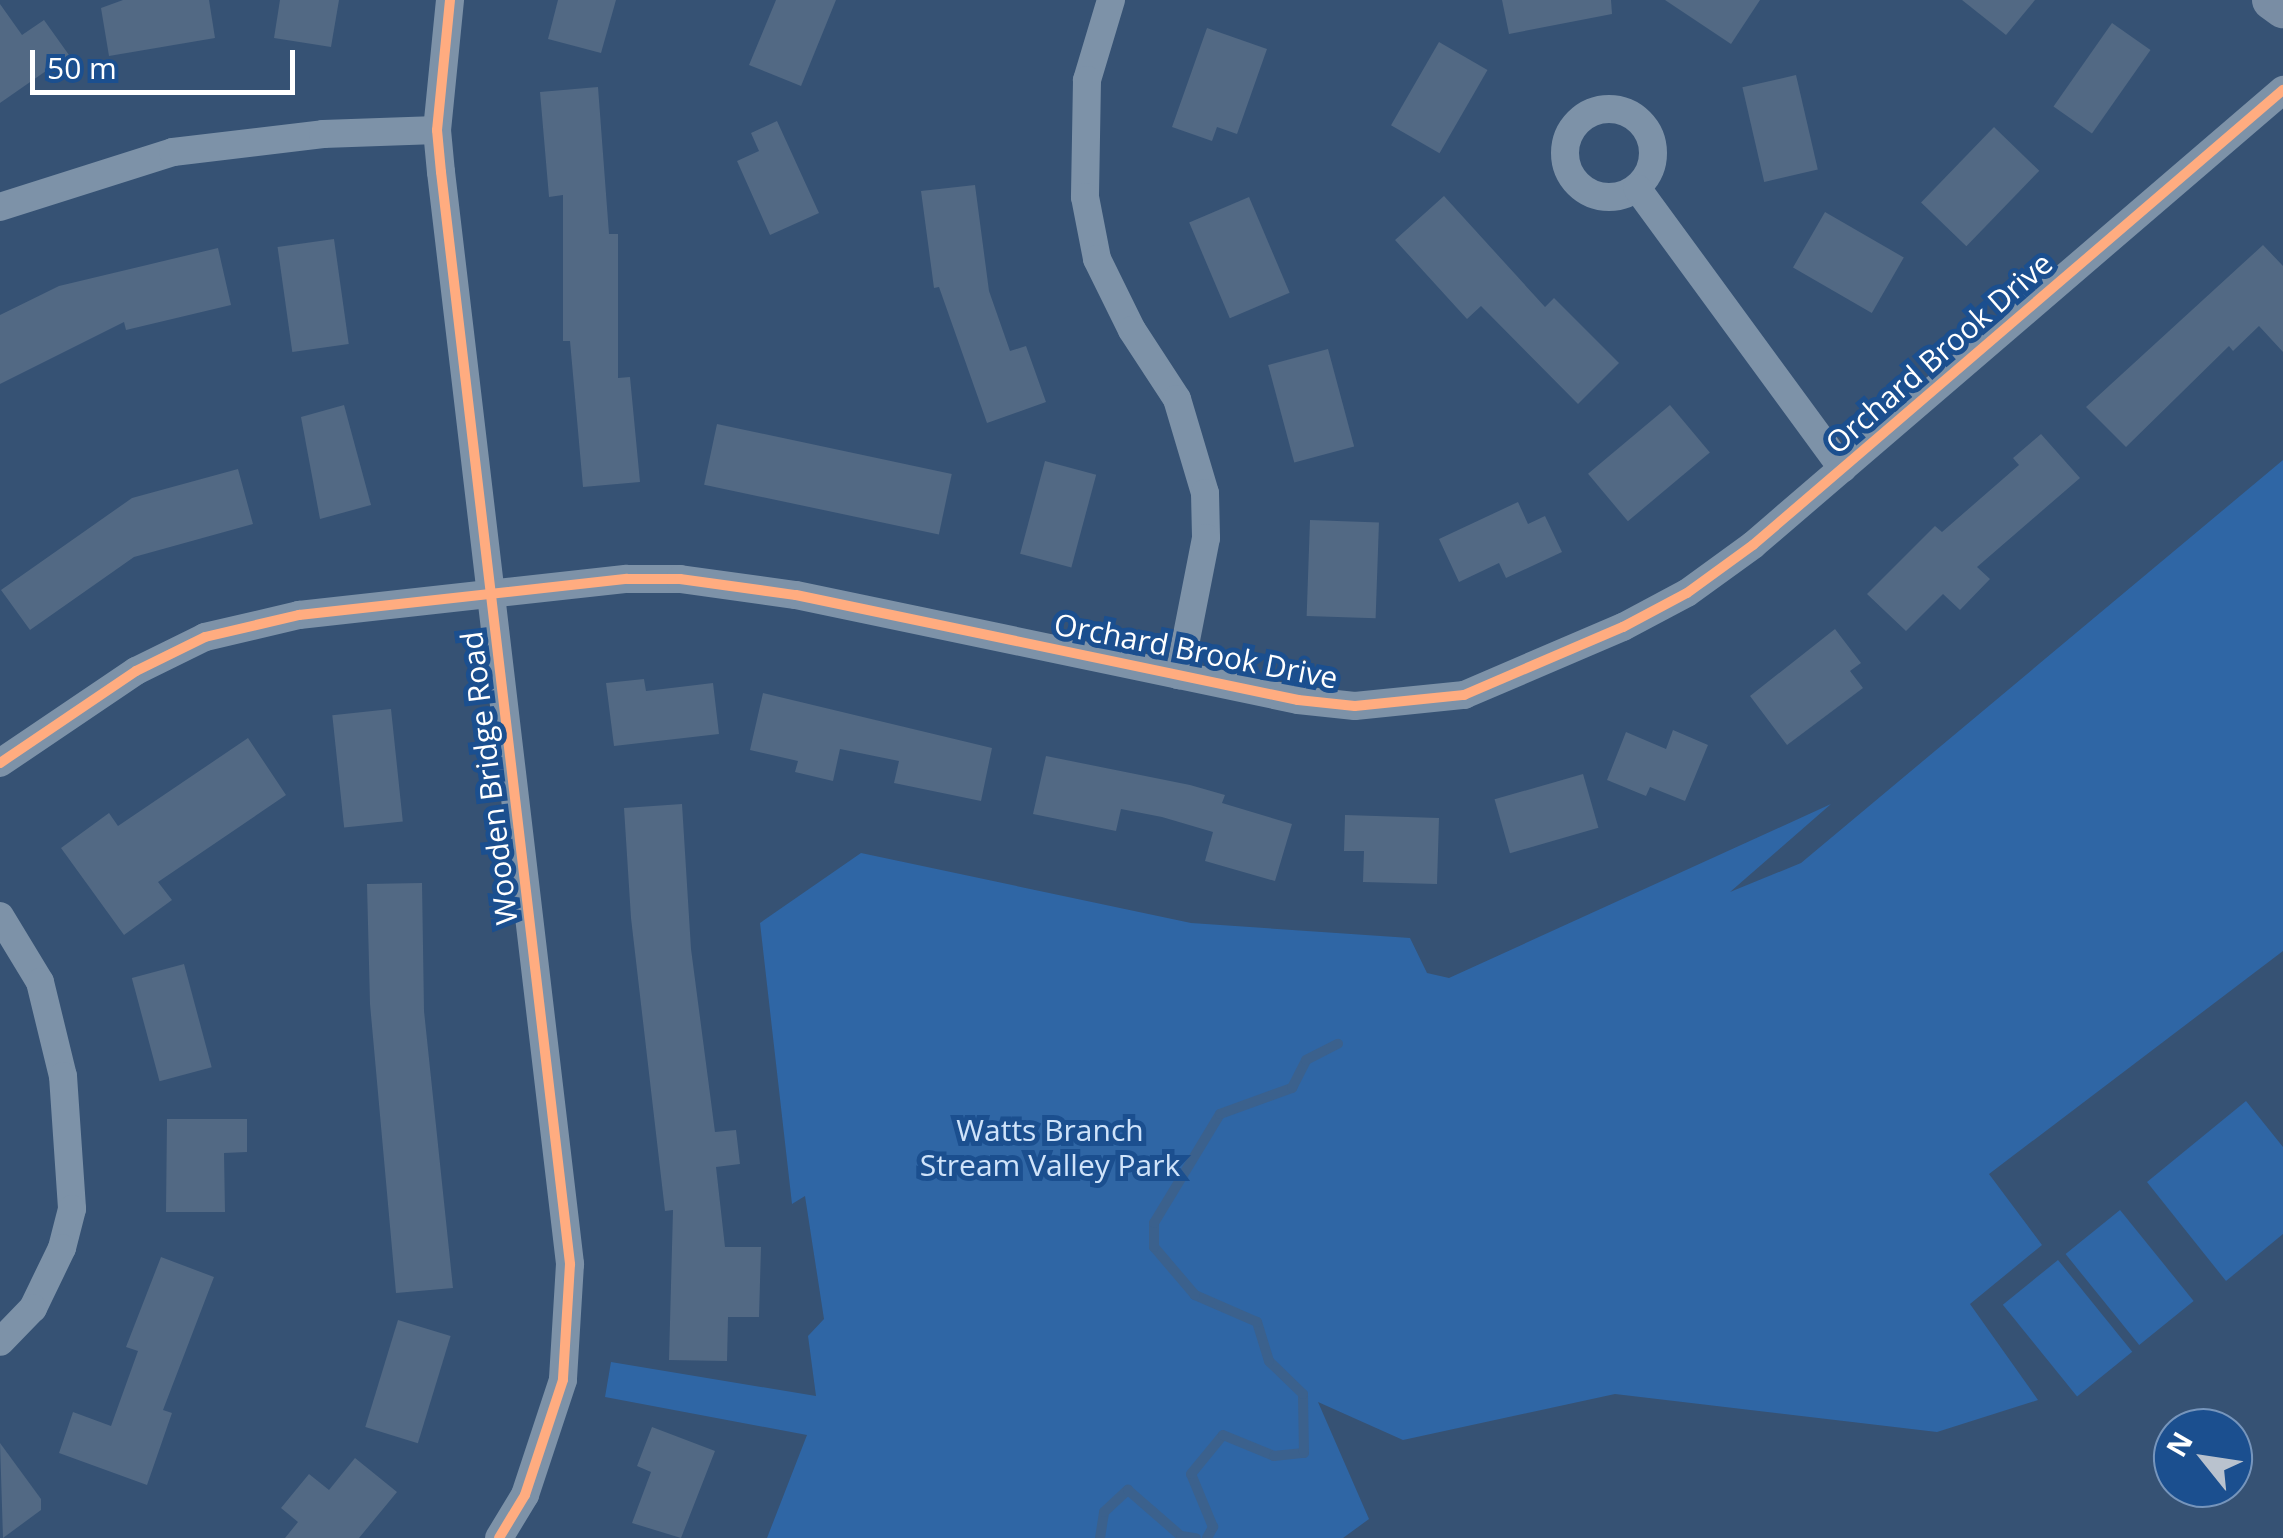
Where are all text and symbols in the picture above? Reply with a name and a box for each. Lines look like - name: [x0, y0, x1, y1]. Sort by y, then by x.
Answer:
- scale bar: [35, 30, 300, 92]
- text: 50 m: [47, 47, 117, 88]
- street label: Orchard Brook Drive: [1818, 245, 2060, 461]
- street label: Orchard Brook Drive: [1051, 606, 1341, 696]
- street label: Wooden Bridge Road: [453, 629, 525, 927]
- park label: Watts Branch Stream Valley Park: [920, 1112, 1180, 1182]
- north arrow: [2153, 1408, 2253, 1508]
- text: N: [2157, 1425, 2201, 1463]

